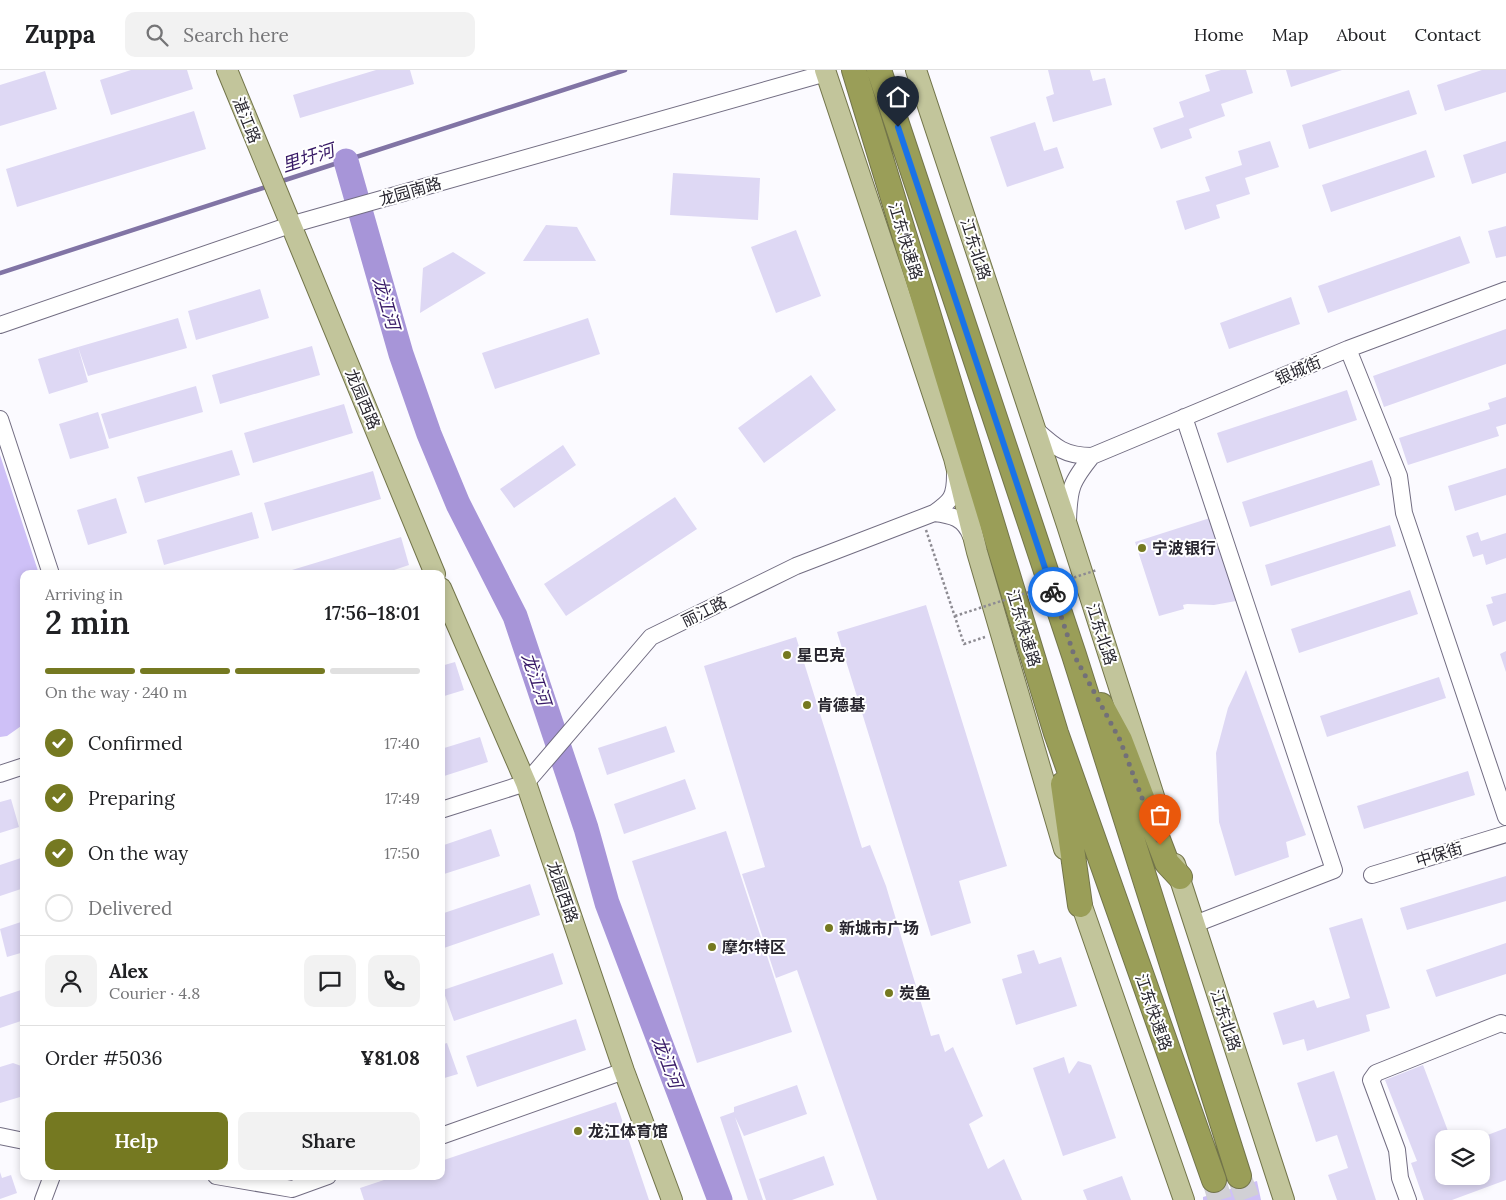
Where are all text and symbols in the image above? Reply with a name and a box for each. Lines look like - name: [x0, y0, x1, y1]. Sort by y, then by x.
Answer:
- search box: [125, 12, 475, 57]
- text: Zuppa: [25, 19, 95, 50]
- icon: search: [143, 21, 171, 49]
- text: Search here: [183, 23, 289, 47]
- text: Home: [1194, 23, 1244, 46]
- text: Map: [1272, 23, 1308, 46]
- text: About: [1336, 23, 1386, 46]
- text: Contact: [1414, 23, 1481, 46]
- pin: [877, 76, 919, 127]
- icon: home: [884, 83, 912, 111]
- street label: 湛江路: [229, 94, 265, 146]
- water label: 里圩河: [279, 137, 340, 177]
- street label: 龙园南路: [376, 173, 444, 209]
- street label: 江东快速路: [885, 200, 927, 282]
- street label: 江东北路: [957, 215, 995, 283]
- water label: 龙江河: [368, 274, 406, 335]
- street label: 银城街: [1272, 351, 1324, 389]
- street label: 龙园西路: [341, 366, 385, 432]
- place label: 宁波银行: [1152, 538, 1216, 558]
- marker: 宁波银行: [1136, 542, 1148, 554]
- courier: [1028, 567, 1078, 617]
- icon: bike: [1039, 578, 1067, 606]
- text: Arriving in: [45, 584, 123, 604]
- street label: 江东快速路: [1003, 587, 1045, 669]
- street label: 丽江路: [678, 591, 730, 631]
- street label: 江东北路: [1083, 600, 1121, 668]
- text: 17:56–18:01: [325, 601, 420, 625]
- text: 2 min: [45, 602, 130, 643]
- place label: 星巴克: [797, 645, 845, 665]
- marker: 星巴克: [781, 649, 793, 661]
- water label: 龙江河: [517, 650, 557, 711]
- text: On the way · 240 m: [45, 682, 187, 702]
- place label: 肯德基: [817, 695, 866, 715]
- marker: 肯德基: [801, 699, 813, 711]
- icon: check: [45, 729, 73, 757]
- text: Confirmed: [88, 731, 183, 755]
- text: 17:40: [384, 733, 420, 753]
- icon: check: [45, 784, 73, 812]
- text: Preparing: [88, 786, 175, 810]
- text: 17:49: [385, 788, 420, 808]
- pin: [1139, 794, 1181, 845]
- icon: bag: [1146, 801, 1174, 829]
- street label: 中保街: [1413, 837, 1465, 871]
- icon: check: [45, 839, 73, 867]
- text: On the way: [88, 841, 188, 865]
- text: 17:50: [384, 843, 420, 863]
- street label: 龙园西路: [543, 858, 583, 926]
- text: Delivered: [88, 896, 172, 920]
- place label: 新城市广场: [839, 918, 919, 938]
- marker: 新城市广场: [823, 922, 835, 934]
- place label: 摩尔特区: [722, 937, 786, 957]
- marker: 摩尔特区: [706, 941, 718, 953]
- button: person: [45, 955, 97, 1007]
- button: chat: [304, 955, 356, 1007]
- button: phone: [368, 955, 420, 1007]
- text: Alex: [109, 959, 148, 983]
- street label: 江东快速路: [1132, 971, 1176, 1053]
- text: Courier · 4.8: [109, 983, 200, 1003]
- place label: 炭鱼: [899, 983, 931, 1003]
- street label: 江东北路: [1207, 986, 1245, 1054]
- marker: 炭鱼: [883, 987, 895, 999]
- water label: 龙江河: [647, 1032, 689, 1094]
- text: Order #5036: [45, 1046, 163, 1070]
- text: ¥81.08: [361, 1046, 420, 1070]
- button: Help: [45, 1112, 228, 1170]
- button: Share: [238, 1112, 420, 1170]
- place label: 龙江体育馆: [588, 1121, 668, 1141]
- marker: 龙江体育馆: [572, 1125, 584, 1137]
- map controls: [1435, 1130, 1490, 1185]
- button: layers: [1435, 1130, 1490, 1185]

